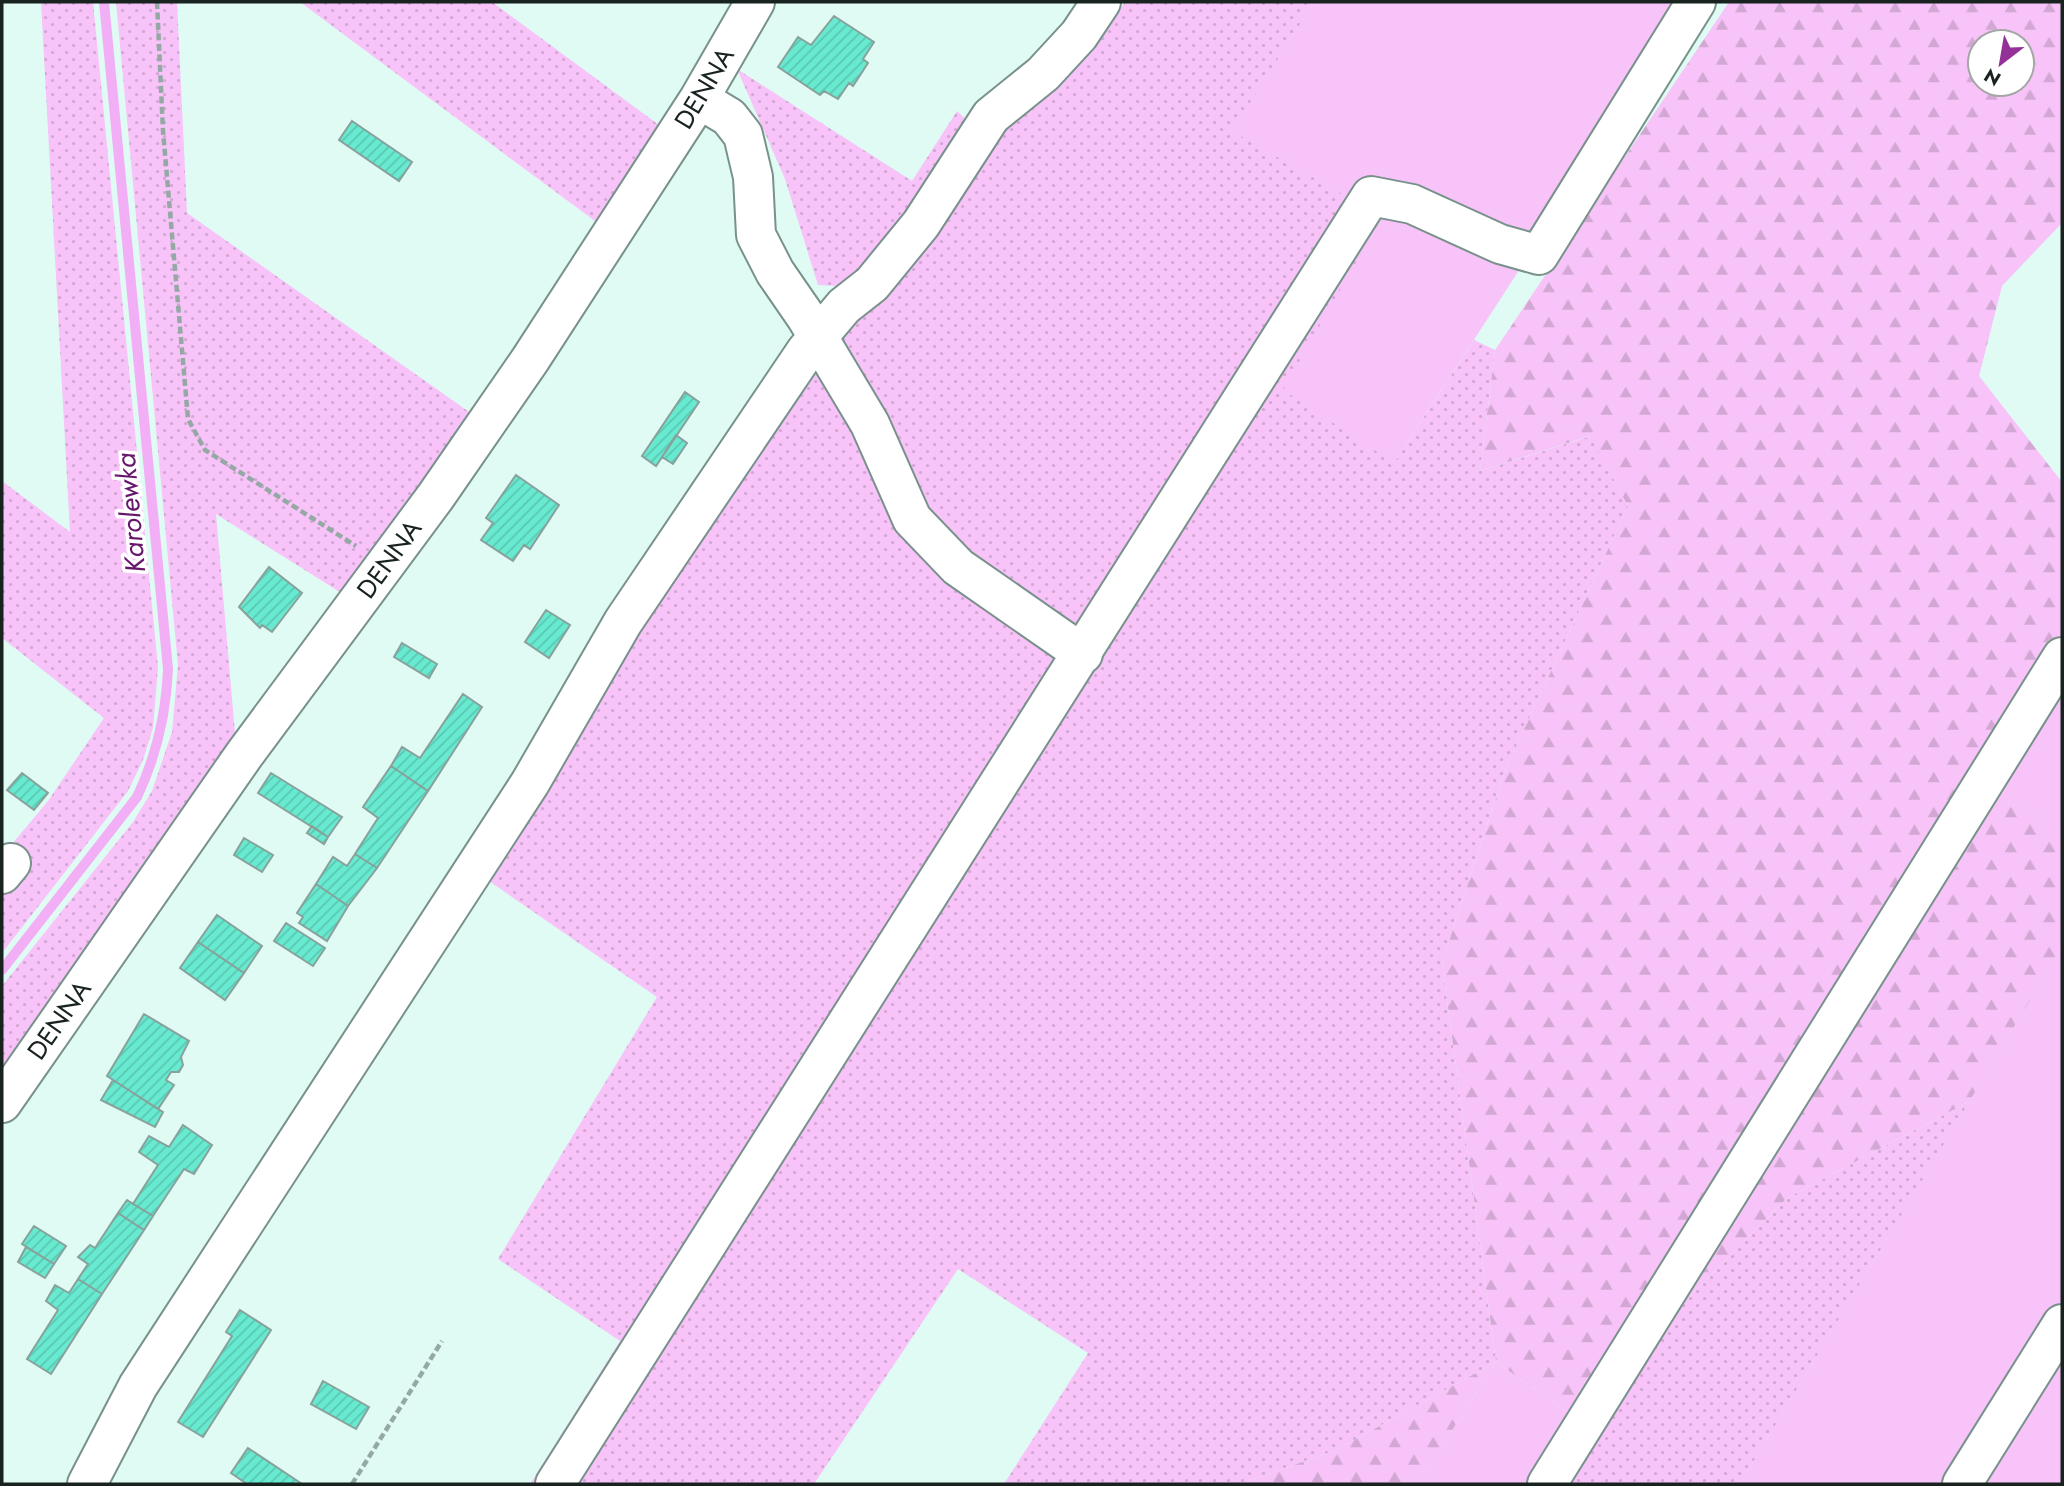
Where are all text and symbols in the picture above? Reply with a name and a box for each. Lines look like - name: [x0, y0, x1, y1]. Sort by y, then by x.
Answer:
- north arrow: [1966, 28, 2036, 98]
- street label: DENNA: [665, 39, 744, 136]
- text: N: [1979, 62, 2006, 93]
- water label: Karolewka: [105, 451, 156, 575]
- street label: DENNA: [347, 511, 431, 606]
- street label: DENNA: [18, 972, 101, 1068]

